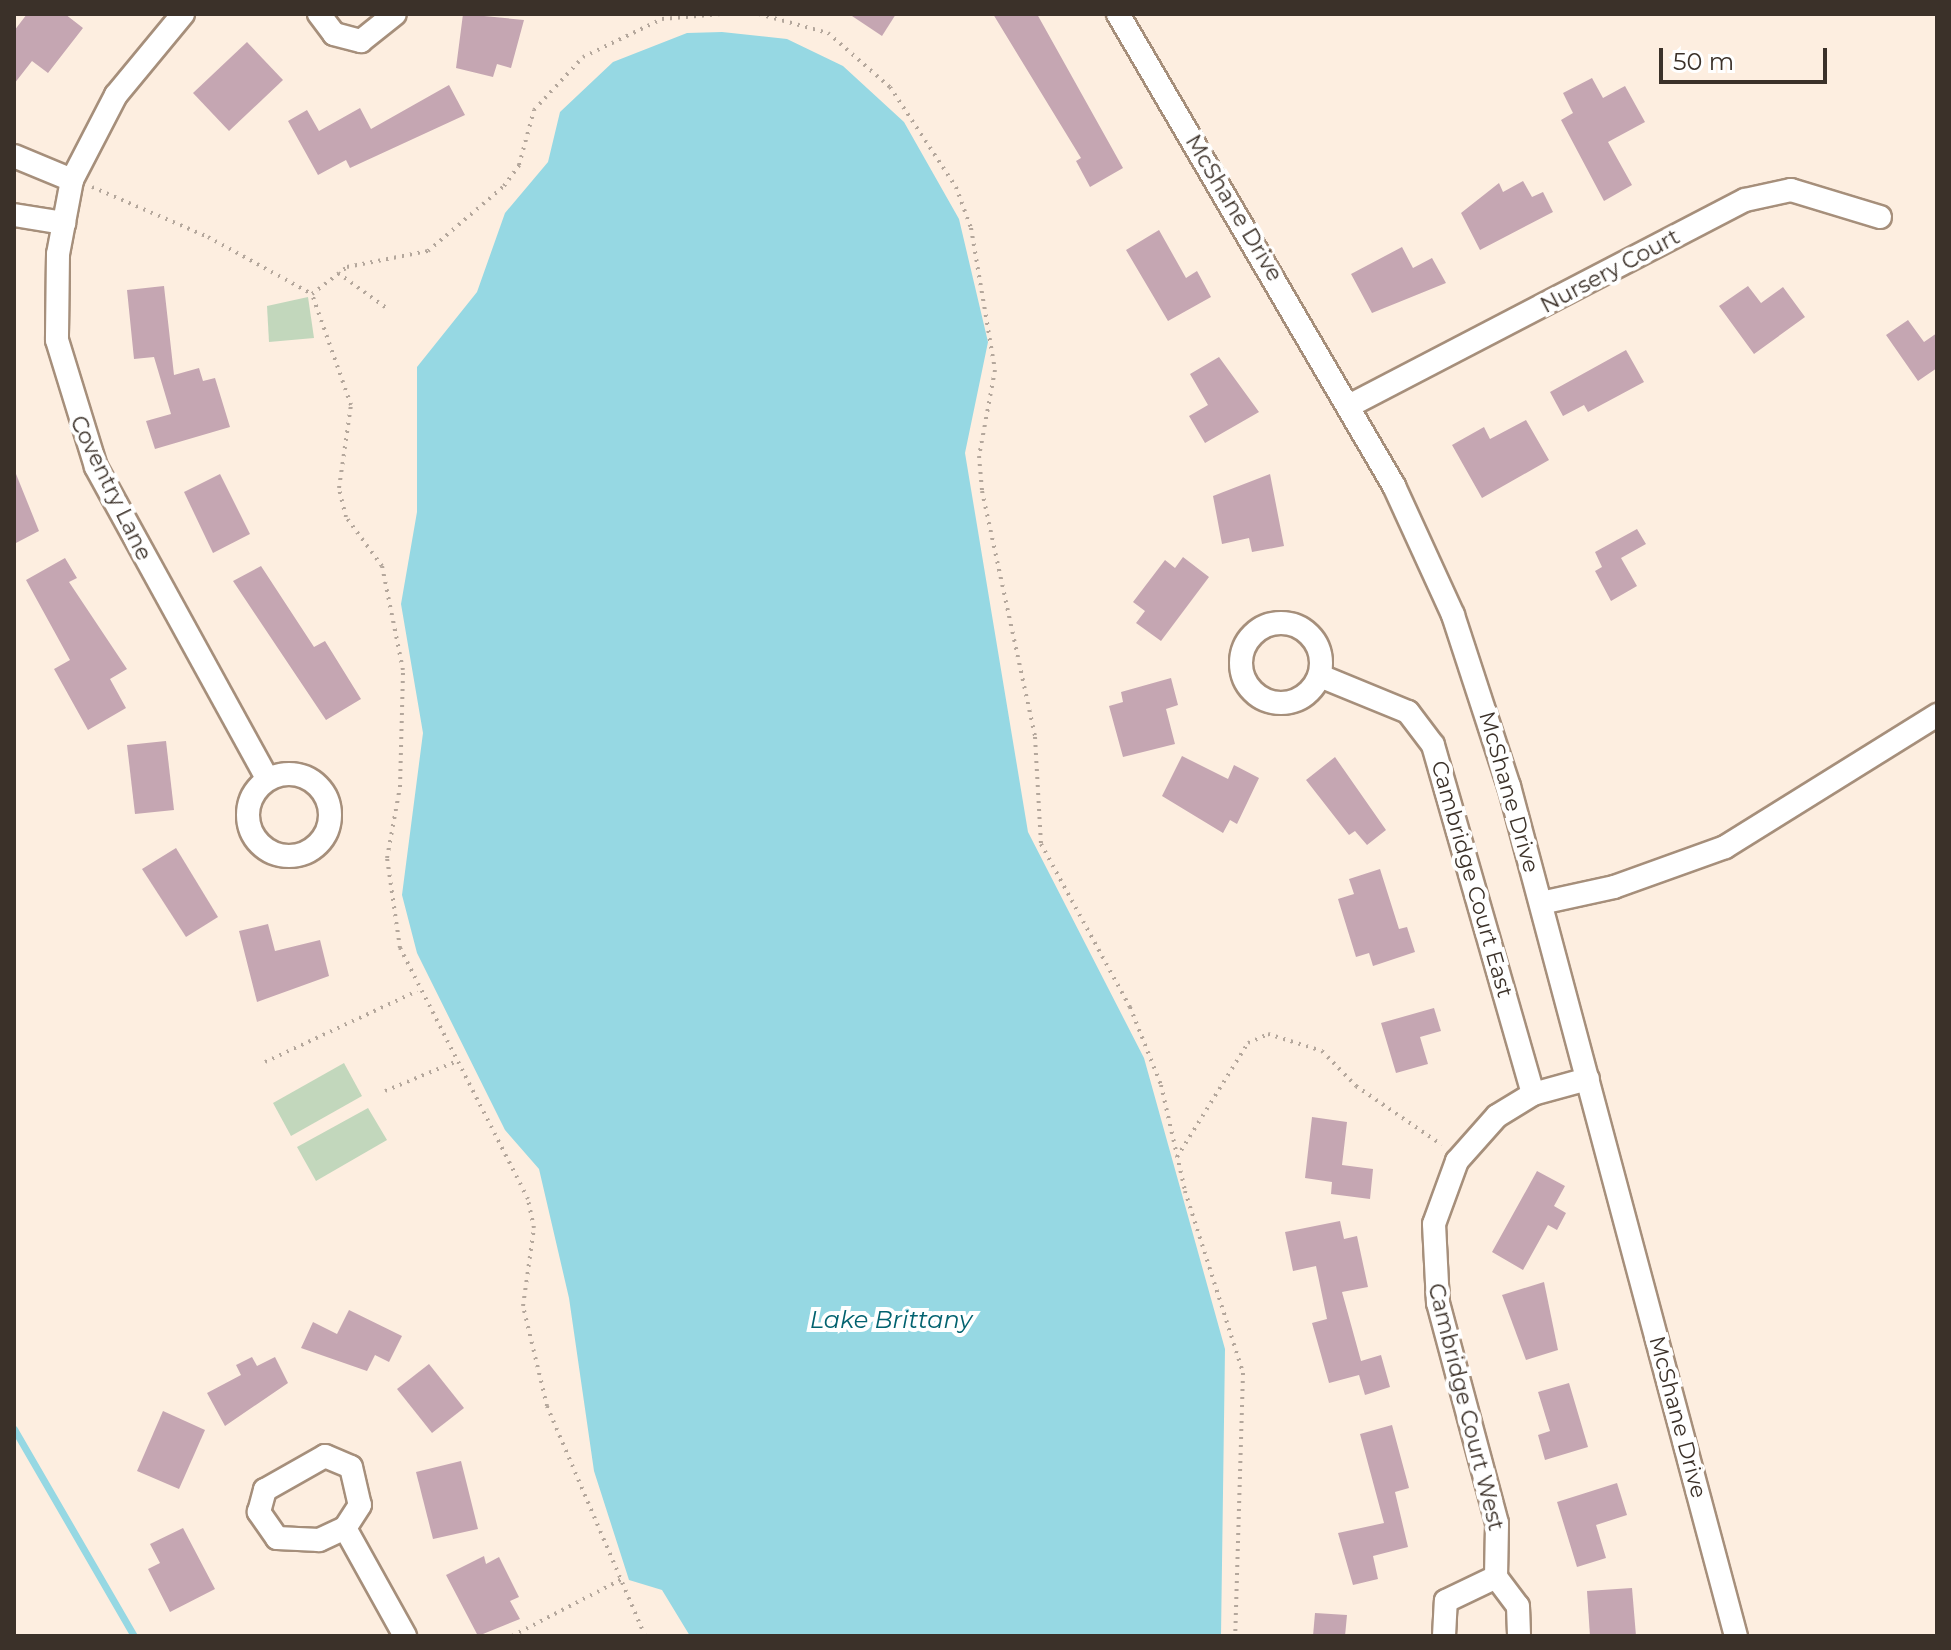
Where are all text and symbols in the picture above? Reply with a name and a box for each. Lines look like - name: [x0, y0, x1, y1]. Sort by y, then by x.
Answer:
- scale bar: [1663, 32, 1831, 82]
- text: 50 m: [1673, 47, 1734, 76]
- street label: McShane Drive: [1180, 130, 1288, 286]
- street label: Nursery Court: [1536, 223, 1684, 319]
- street label: Coventry Lane: [65, 411, 157, 565]
- street label: McShane Drive: [1473, 708, 1545, 876]
- street label: Cambridge Court East: [1426, 758, 1518, 1000]
- street label: Cambridge Court West: [1422, 1281, 1510, 1533]
- water label: Lake Brittany: [810, 1306, 972, 1334]
- street label: McShane Drive: [1644, 1333, 1712, 1501]

